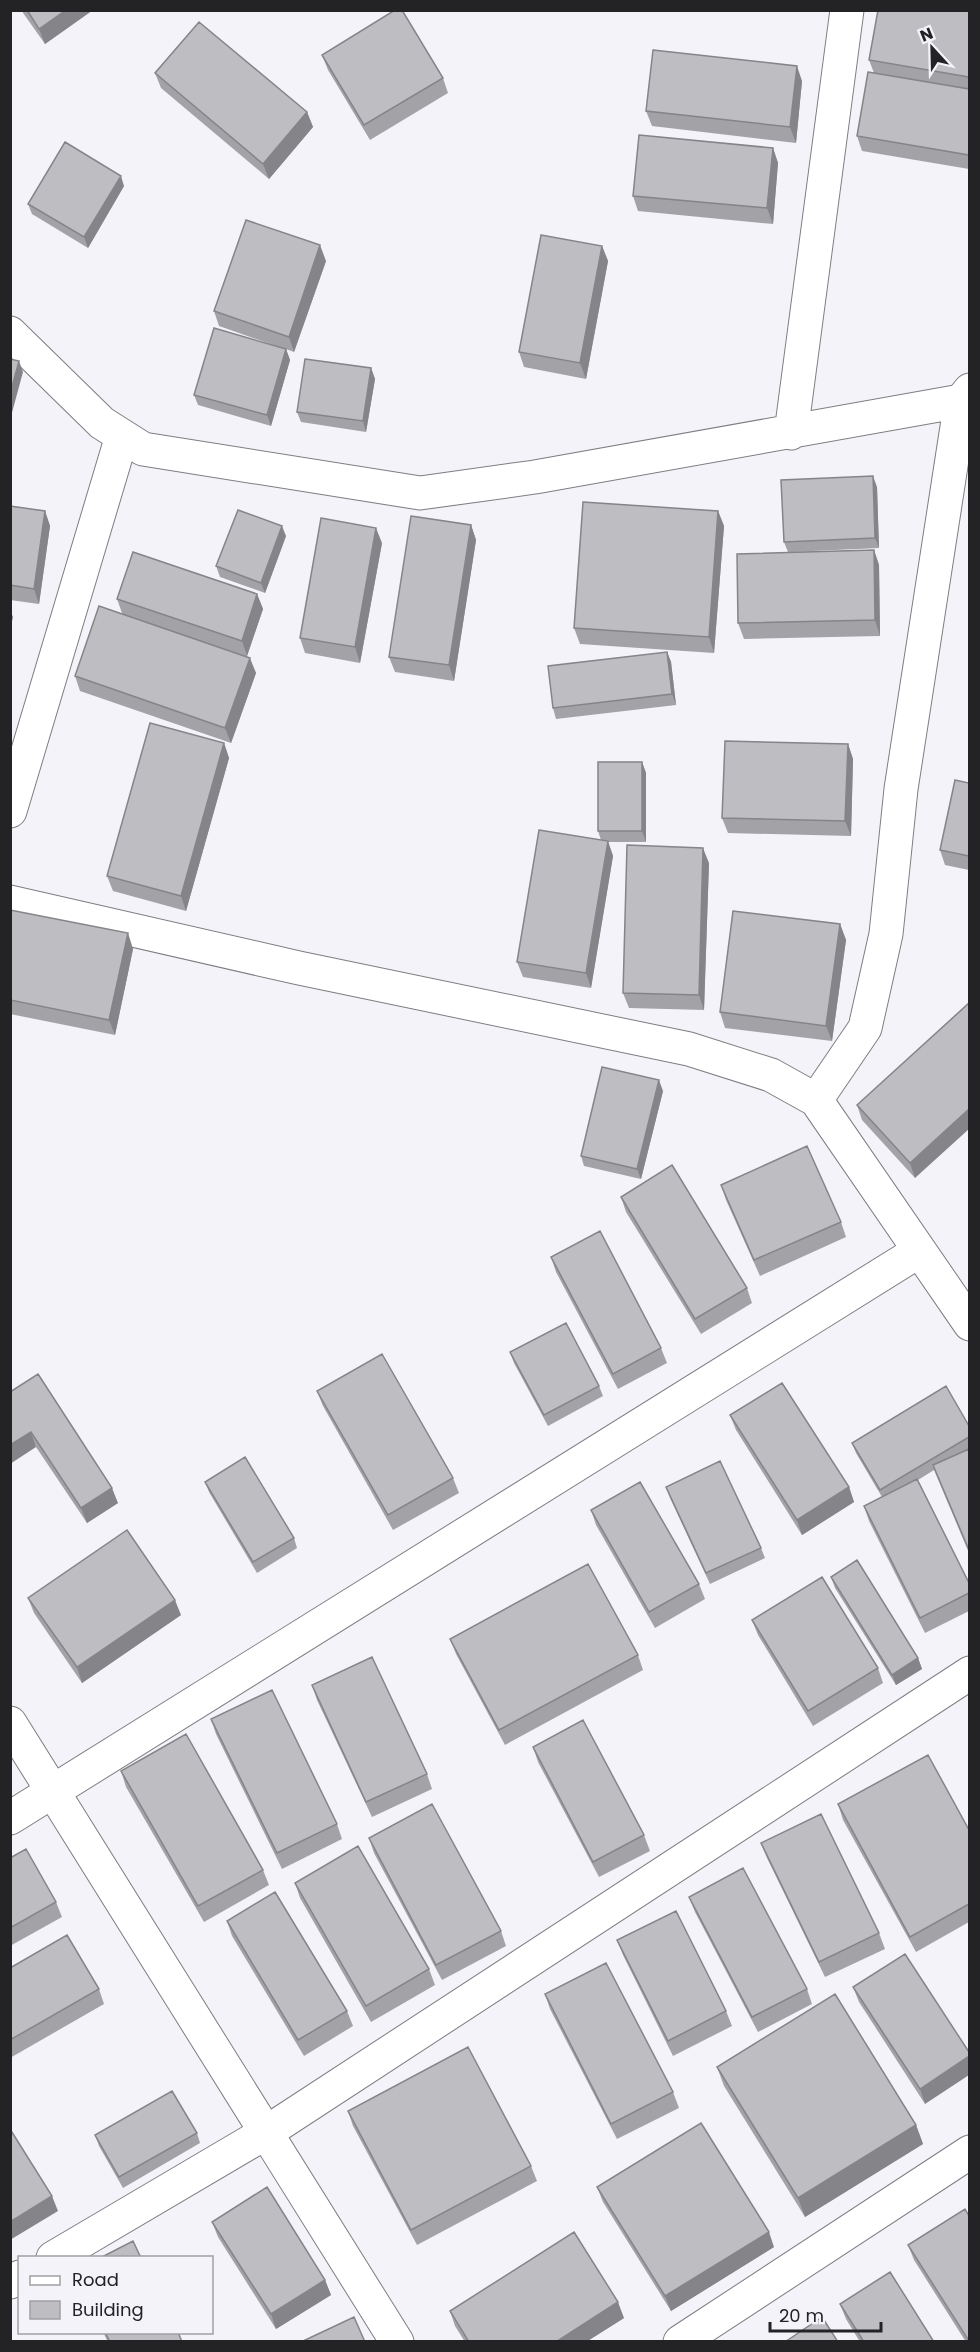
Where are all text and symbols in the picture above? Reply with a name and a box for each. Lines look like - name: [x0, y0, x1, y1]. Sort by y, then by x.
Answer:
- north arrow: [902, 18, 962, 78]
- text: N: [917, 22, 936, 47]
- legend: [18, 2256, 213, 2334]
- text: Road: [72, 2267, 119, 2292]
- scale bar: [770, 2295, 881, 2333]
- text: Building: [72, 2297, 144, 2322]
- text: 20 m: [779, 2303, 824, 2328]

